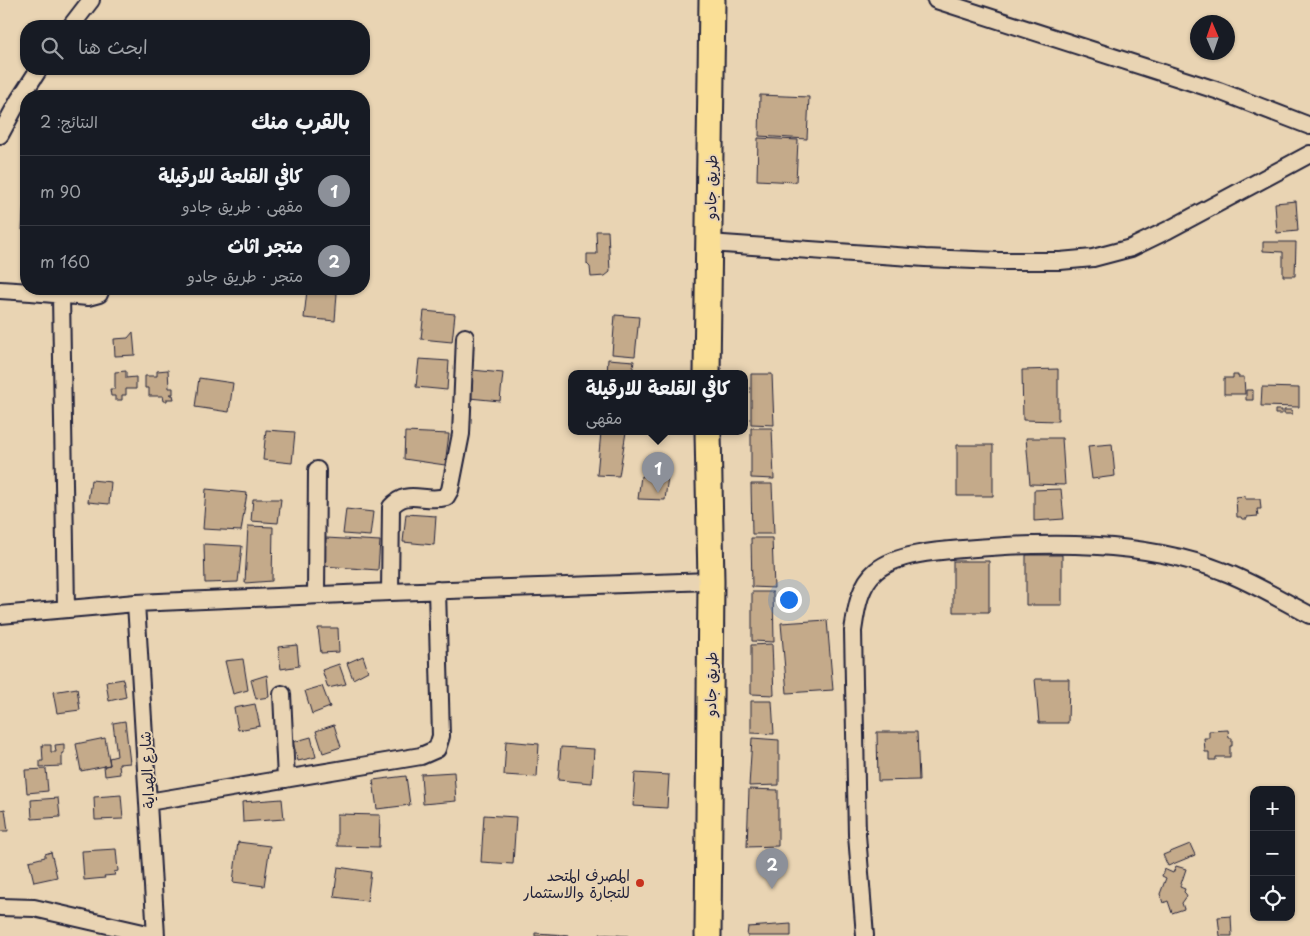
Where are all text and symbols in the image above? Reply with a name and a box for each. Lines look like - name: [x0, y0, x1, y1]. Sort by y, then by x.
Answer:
- north arrow: [1190, 15, 1235, 60]
- search box: [20, 20, 370, 75]
- text: ابحث هنا: [78, 32, 148, 60]
- icon: search: [38, 34, 66, 62]
- text: بالقرب منك: [251, 104, 350, 136]
- text: النتائج: 2: [40, 109, 98, 133]
- street label: طريق جادو: [698, 154, 722, 221]
- text: كافي القلعة للارقيلة: [158, 161, 303, 189]
- text: 90 m: [40, 179, 81, 203]
- text: 1: [330, 179, 338, 203]
- text: مقهى · طريق جادو: [182, 193, 303, 217]
- text: متجر اثاث: [227, 231, 303, 259]
- text: 160 m: [40, 249, 90, 273]
- text: 2: [328, 249, 340, 273]
- text: متجر · طريق جادو: [187, 263, 303, 287]
- popup: [568, 370, 748, 435]
- text: كافي القلعة للارقيلة: [586, 373, 730, 401]
- text: مقهى: [586, 405, 622, 429]
- pin: 1: [642, 452, 674, 493]
- your location: [776, 587, 802, 613]
- street label: طريق جادو: [698, 651, 722, 718]
- street label: شارع الهداية: [132, 731, 160, 809]
- map controls: [1250, 786, 1295, 921]
- button: +: [1250, 786, 1295, 831]
- button: −: [1250, 831, 1295, 876]
- pin: 2: [756, 848, 788, 889]
- place label: المصرف المتحد للتجارة والاستثمار: [522, 863, 630, 903]
- button: locate: [1250, 876, 1295, 921]
- marker: المصرف المتحد للتجارة والاستثمار: [634, 877, 646, 889]

